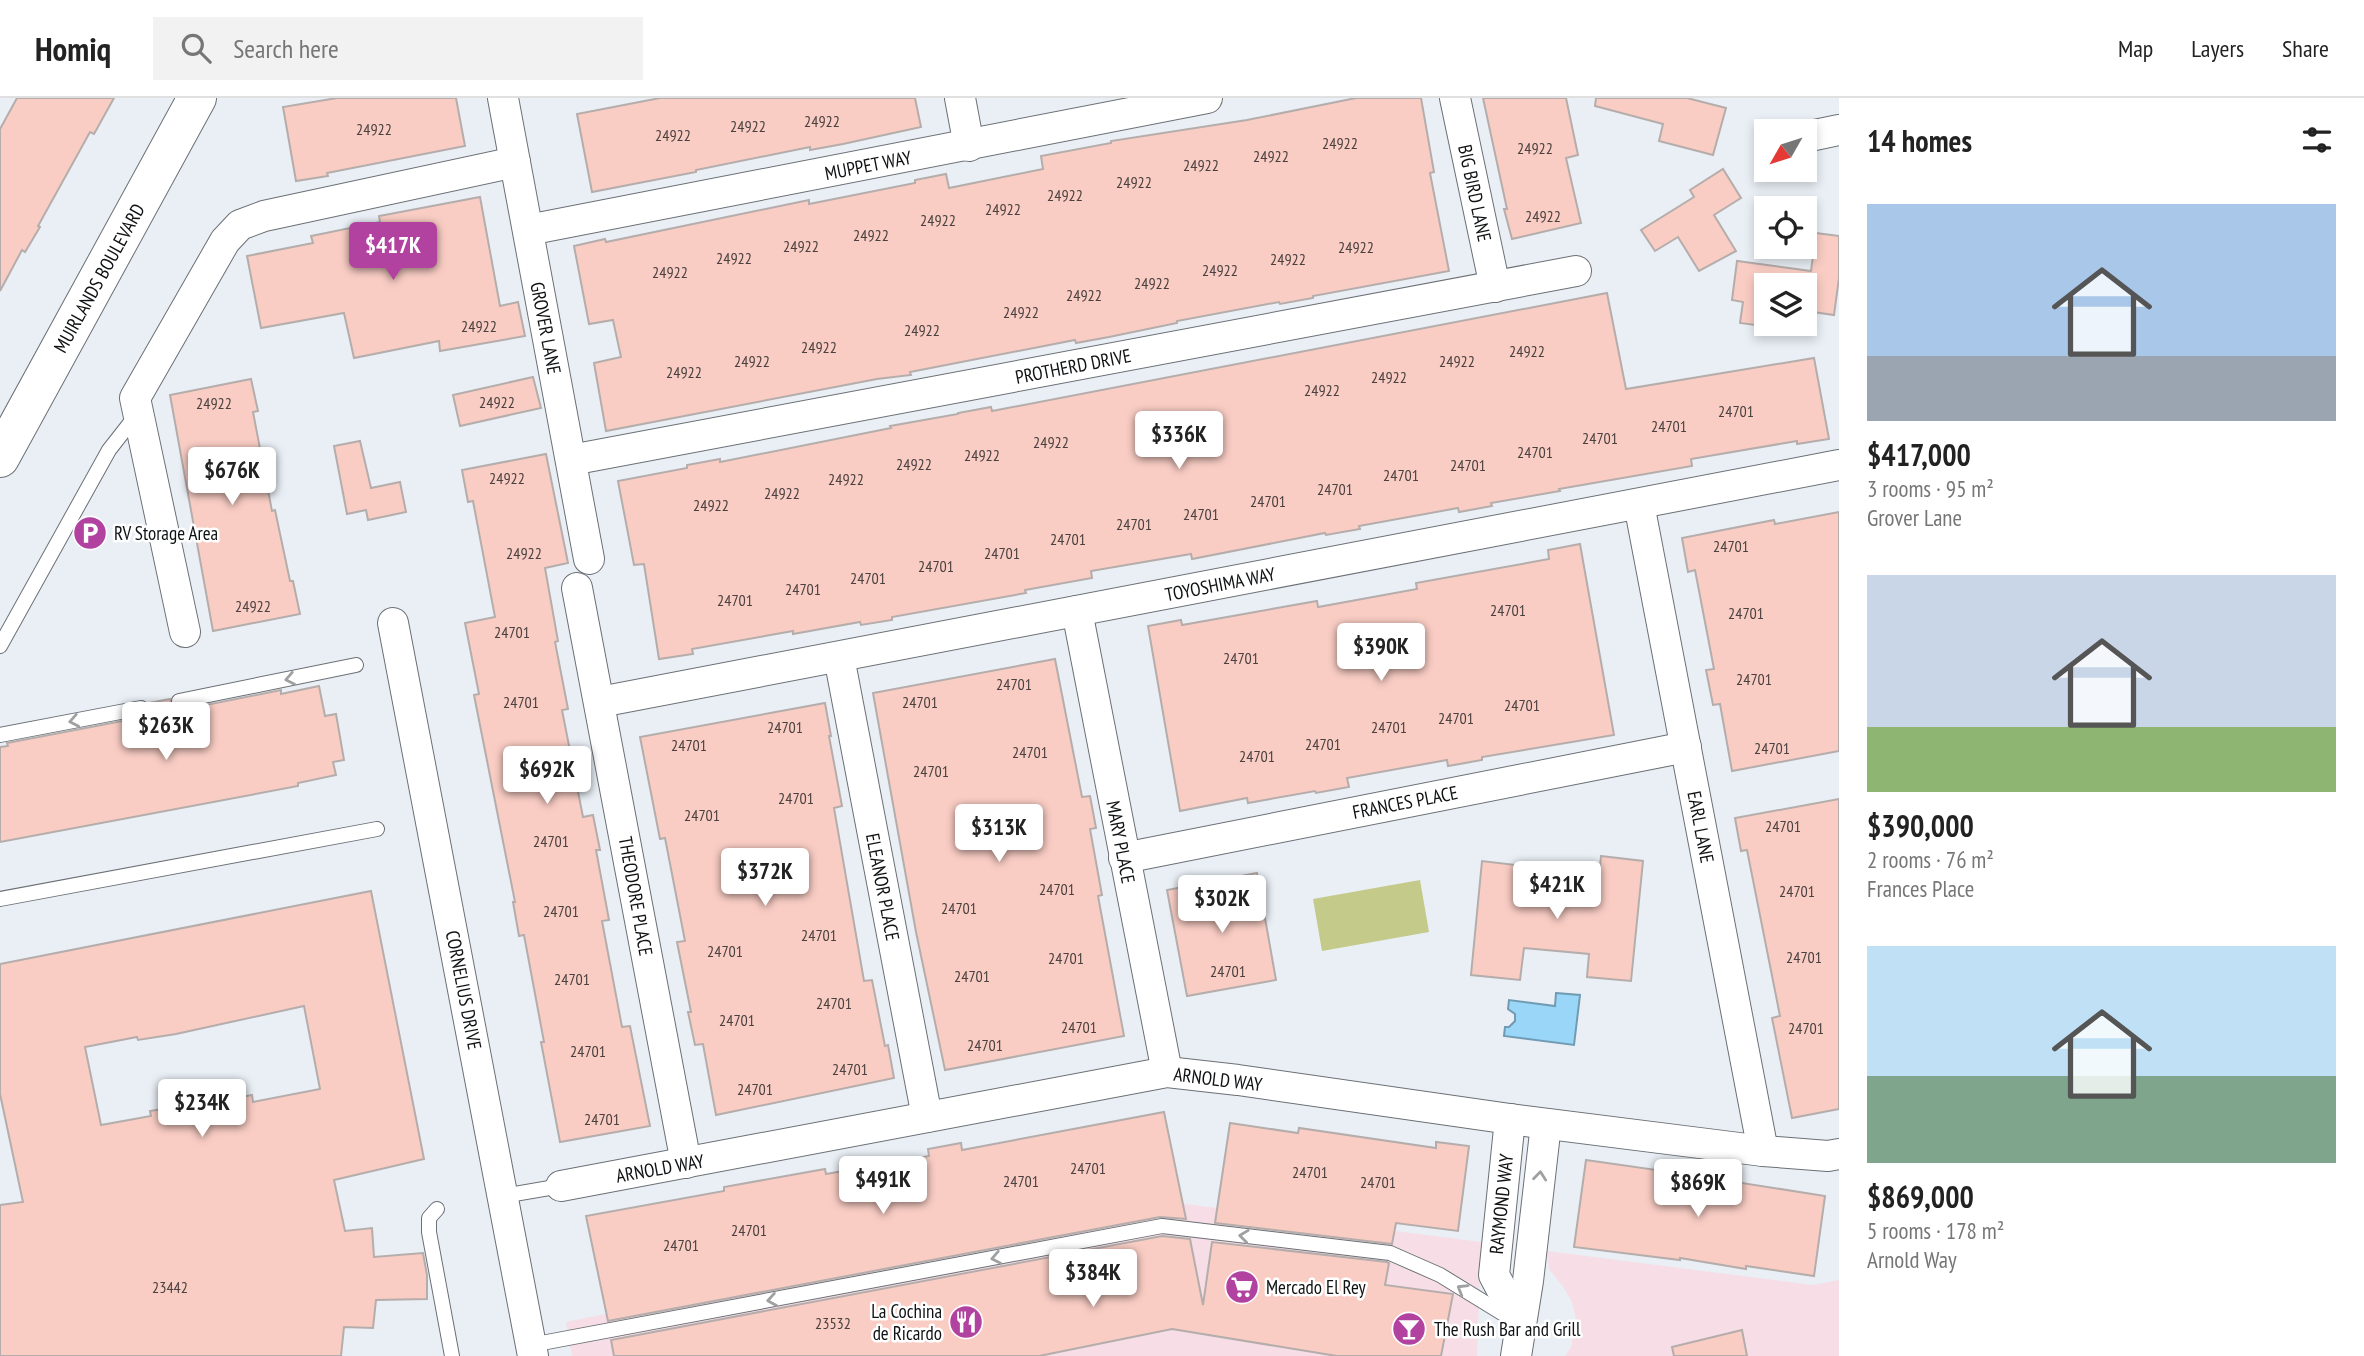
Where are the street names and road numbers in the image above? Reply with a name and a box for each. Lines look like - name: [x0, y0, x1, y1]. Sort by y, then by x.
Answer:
- street label: BIG BIRD LANE: [1453, 142, 1497, 244]
- street label: MUPPET WAY: [823, 145, 914, 185]
- street label: MUIRLANDS BOULEVARD: [48, 199, 150, 357]
- street label: GROVER LANE: [525, 280, 567, 376]
- street label: PROTHERD DRIVE: [1013, 343, 1133, 389]
- street label: TOYOSHIMA WAY: [1163, 561, 1277, 606]
- street label: FRANCES PLACE: [1350, 780, 1460, 824]
- street label: EARL LANE: [1682, 789, 1720, 865]
- street label: MARY PLACE: [1101, 799, 1141, 885]
- street label: ELEANOR PLACE: [861, 831, 905, 943]
- street label: THEODORE PLACE: [614, 834, 658, 958]
- street label: CORNELIUS DRIVE: [441, 928, 487, 1052]
- street label: ARNOLD WAY: [1172, 1062, 1264, 1096]
- street label: ARNOLD WAY: [614, 1148, 706, 1188]
- street label: RAYMOND WAY: [1484, 1152, 1518, 1255]

